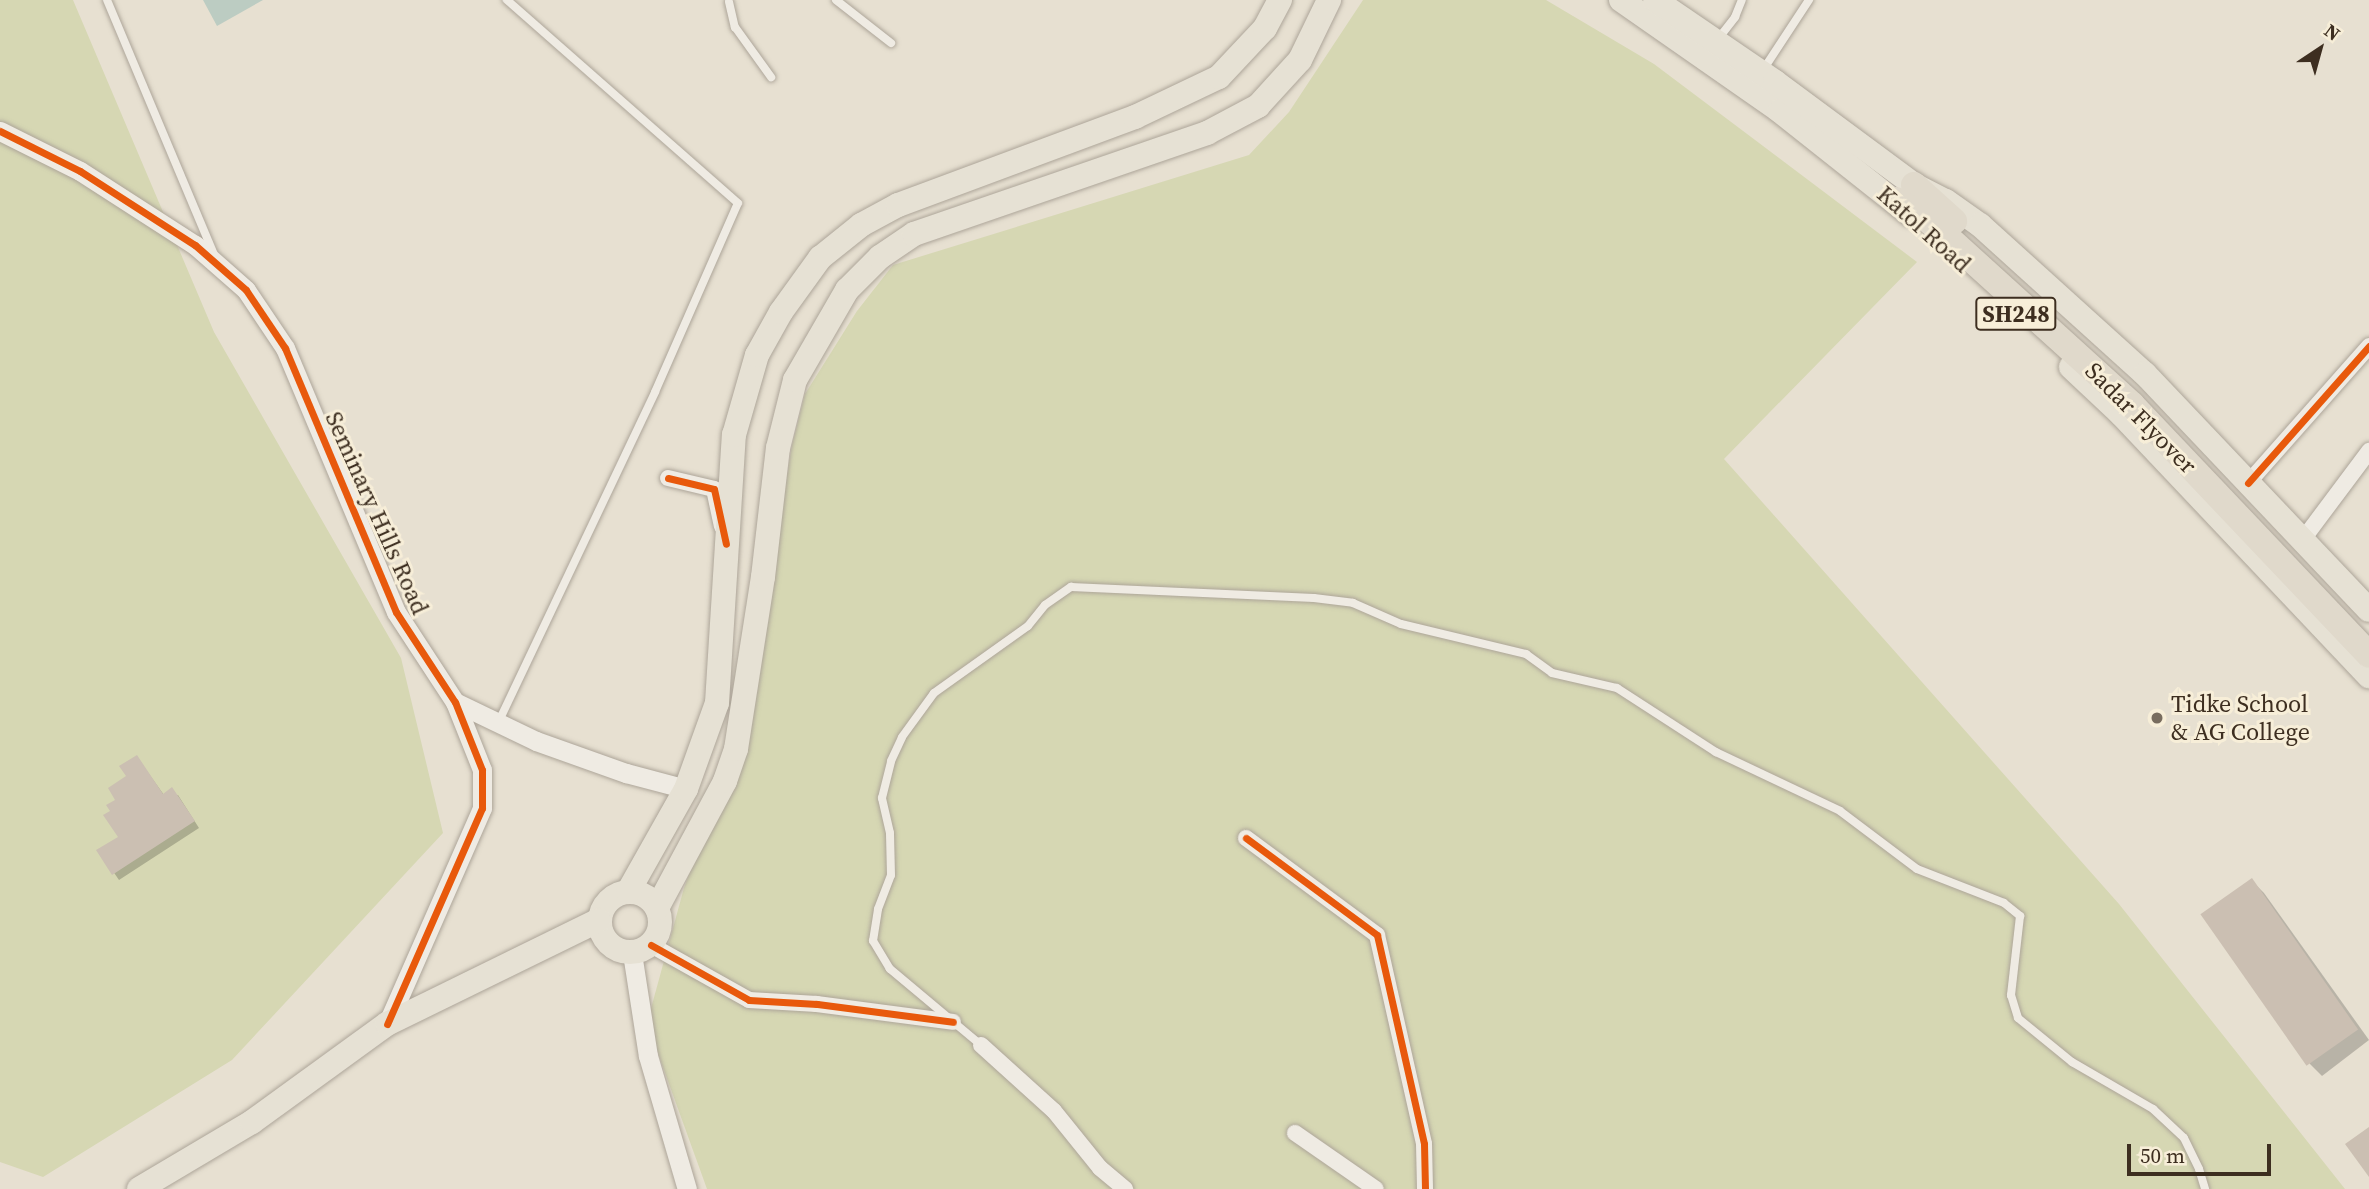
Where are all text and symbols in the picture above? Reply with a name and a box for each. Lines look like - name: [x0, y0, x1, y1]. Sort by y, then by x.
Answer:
- north arrow: [2285, 14, 2355, 84]
- text: N: [2319, 17, 2346, 47]
- street label: Katol Road: [1871, 180, 1977, 278]
- road number: SH248: [1974, 294, 2058, 334]
- street label: Sadar Flyover: [2079, 356, 2203, 480]
- street label: Seminary Hills Road: [319, 407, 435, 619]
- place label: Tidke School & AG College: [2171, 690, 2310, 746]
- marker: Tidke School & AG College: [2149, 710, 2165, 726]
- scale bar: [2131, 1130, 2274, 1174]
- text: 50 m: [2140, 1141, 2185, 1170]

